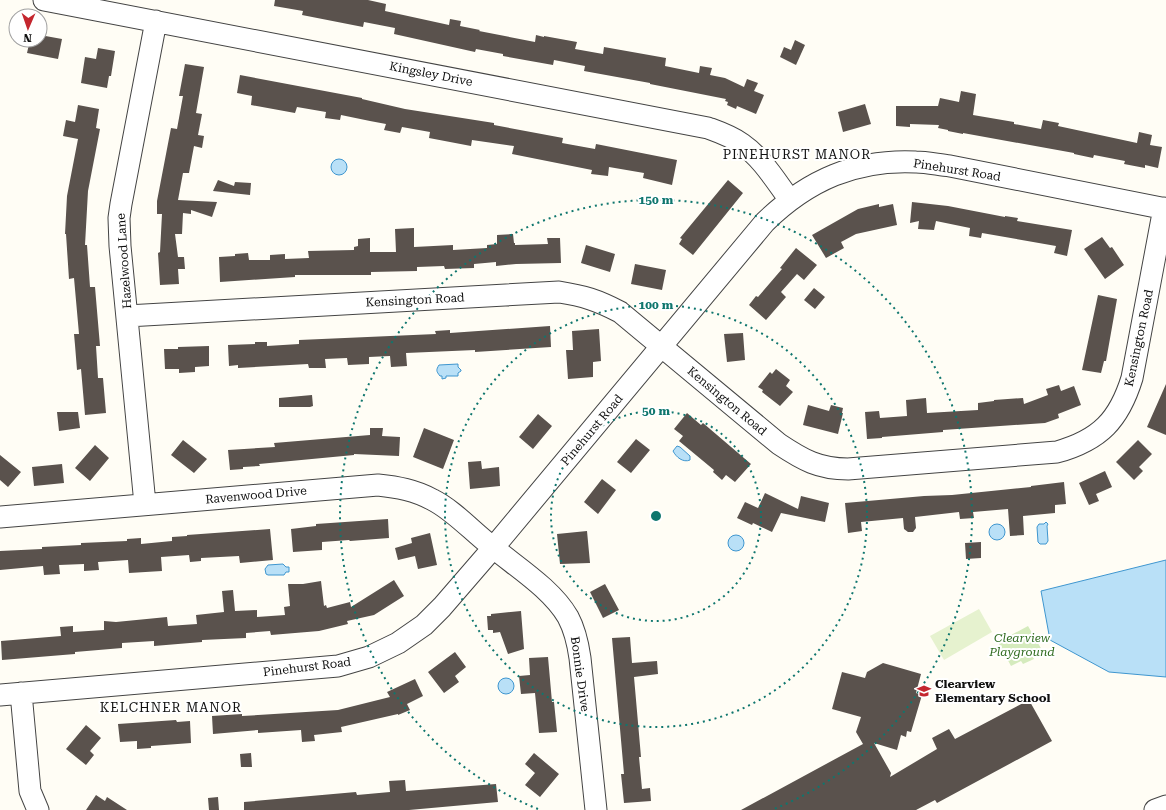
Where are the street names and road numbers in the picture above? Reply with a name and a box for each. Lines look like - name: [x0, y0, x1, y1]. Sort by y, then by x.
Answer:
- street label: Kingsley Drive: [388, 59, 474, 89]
- street label: Pinehurst Road: [912, 156, 1002, 184]
- street label: Hazelwood Lane: [114, 212, 134, 309]
- street label: Kensington Road: [1122, 288, 1156, 388]
- street label: Kensington Road: [365, 290, 465, 310]
- street label: Kensington Road: [685, 364, 770, 438]
- street label: Pinehurst Road: [558, 391, 626, 468]
- street label: Ravenwood Drive: [205, 484, 308, 506]
- street label: Bonnie Drive: [568, 636, 592, 713]
- street label: Pinehurst Road: [262, 655, 352, 679]

